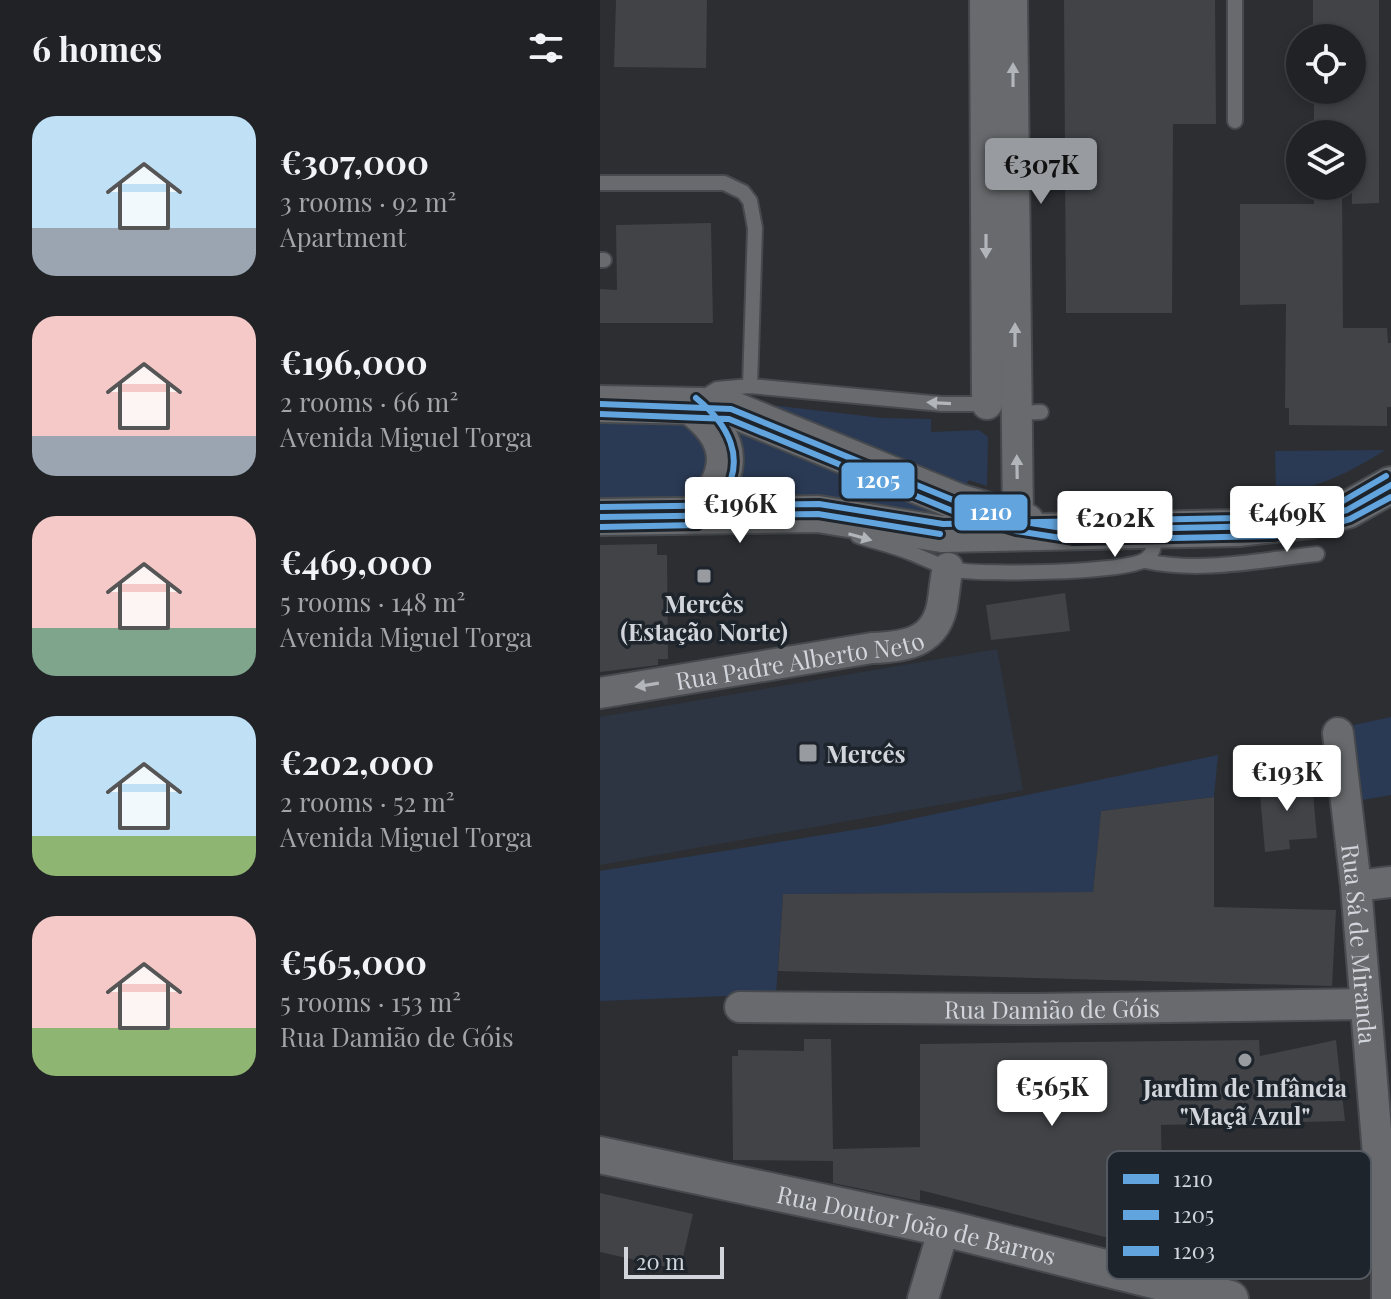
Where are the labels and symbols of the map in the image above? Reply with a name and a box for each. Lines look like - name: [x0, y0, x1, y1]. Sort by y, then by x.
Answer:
- one-way arrow: [1006, 62, 1019, 87]
- pin: €307K: [985, 138, 1097, 206]
- one-way arrow: [980, 234, 992, 259]
- one-way arrow: [1009, 322, 1021, 347]
- one-way arrow: [926, 396, 951, 409]
- one-way arrow: [1010, 454, 1023, 479]
- line badge: 1205: [840, 461, 916, 500]
- text: 1205: [856, 464, 900, 494]
- pin: €196K: [684, 477, 796, 545]
- pin: €469K: [1231, 486, 1343, 554]
- pin: €202K: [1059, 491, 1171, 559]
- line badge: 1210: [953, 493, 1029, 532]
- text: 1210: [970, 496, 1012, 526]
- one-way arrow: [848, 531, 872, 544]
- marker: Mercês (Estação Norte): [695, 567, 713, 585]
- place label: Mercês (Estação Norte): [620, 587, 788, 647]
- street label: Rua Padre Alberto Neto: [673, 623, 929, 696]
- one-way arrow: [634, 680, 659, 692]
- place label: Mercês: [826, 737, 906, 769]
- marker: Mercês: [797, 742, 819, 764]
- pin: €193K: [1231, 745, 1343, 813]
- street label: Rua Sá de Miranda: [1335, 842, 1385, 1045]
- street label: Rua Damião de Góis: [944, 991, 1160, 1025]
- marker: Jardim de Infância "Maçã Azul": [1236, 1051, 1254, 1069]
- pin: €565K: [996, 1060, 1108, 1128]
- place label: Jardim de Infância "Maçã Azul": [1142, 1071, 1348, 1131]
- legend: [1107, 1151, 1371, 1279]
- text: 1210: [1173, 1163, 1213, 1193]
- street label: Rua Doutor João de Barros: [774, 1177, 1059, 1271]
- text: 1205: [1173, 1199, 1214, 1229]
- text: 1203: [1173, 1235, 1215, 1265]
- scale bar: [624, 1243, 724, 1279]

